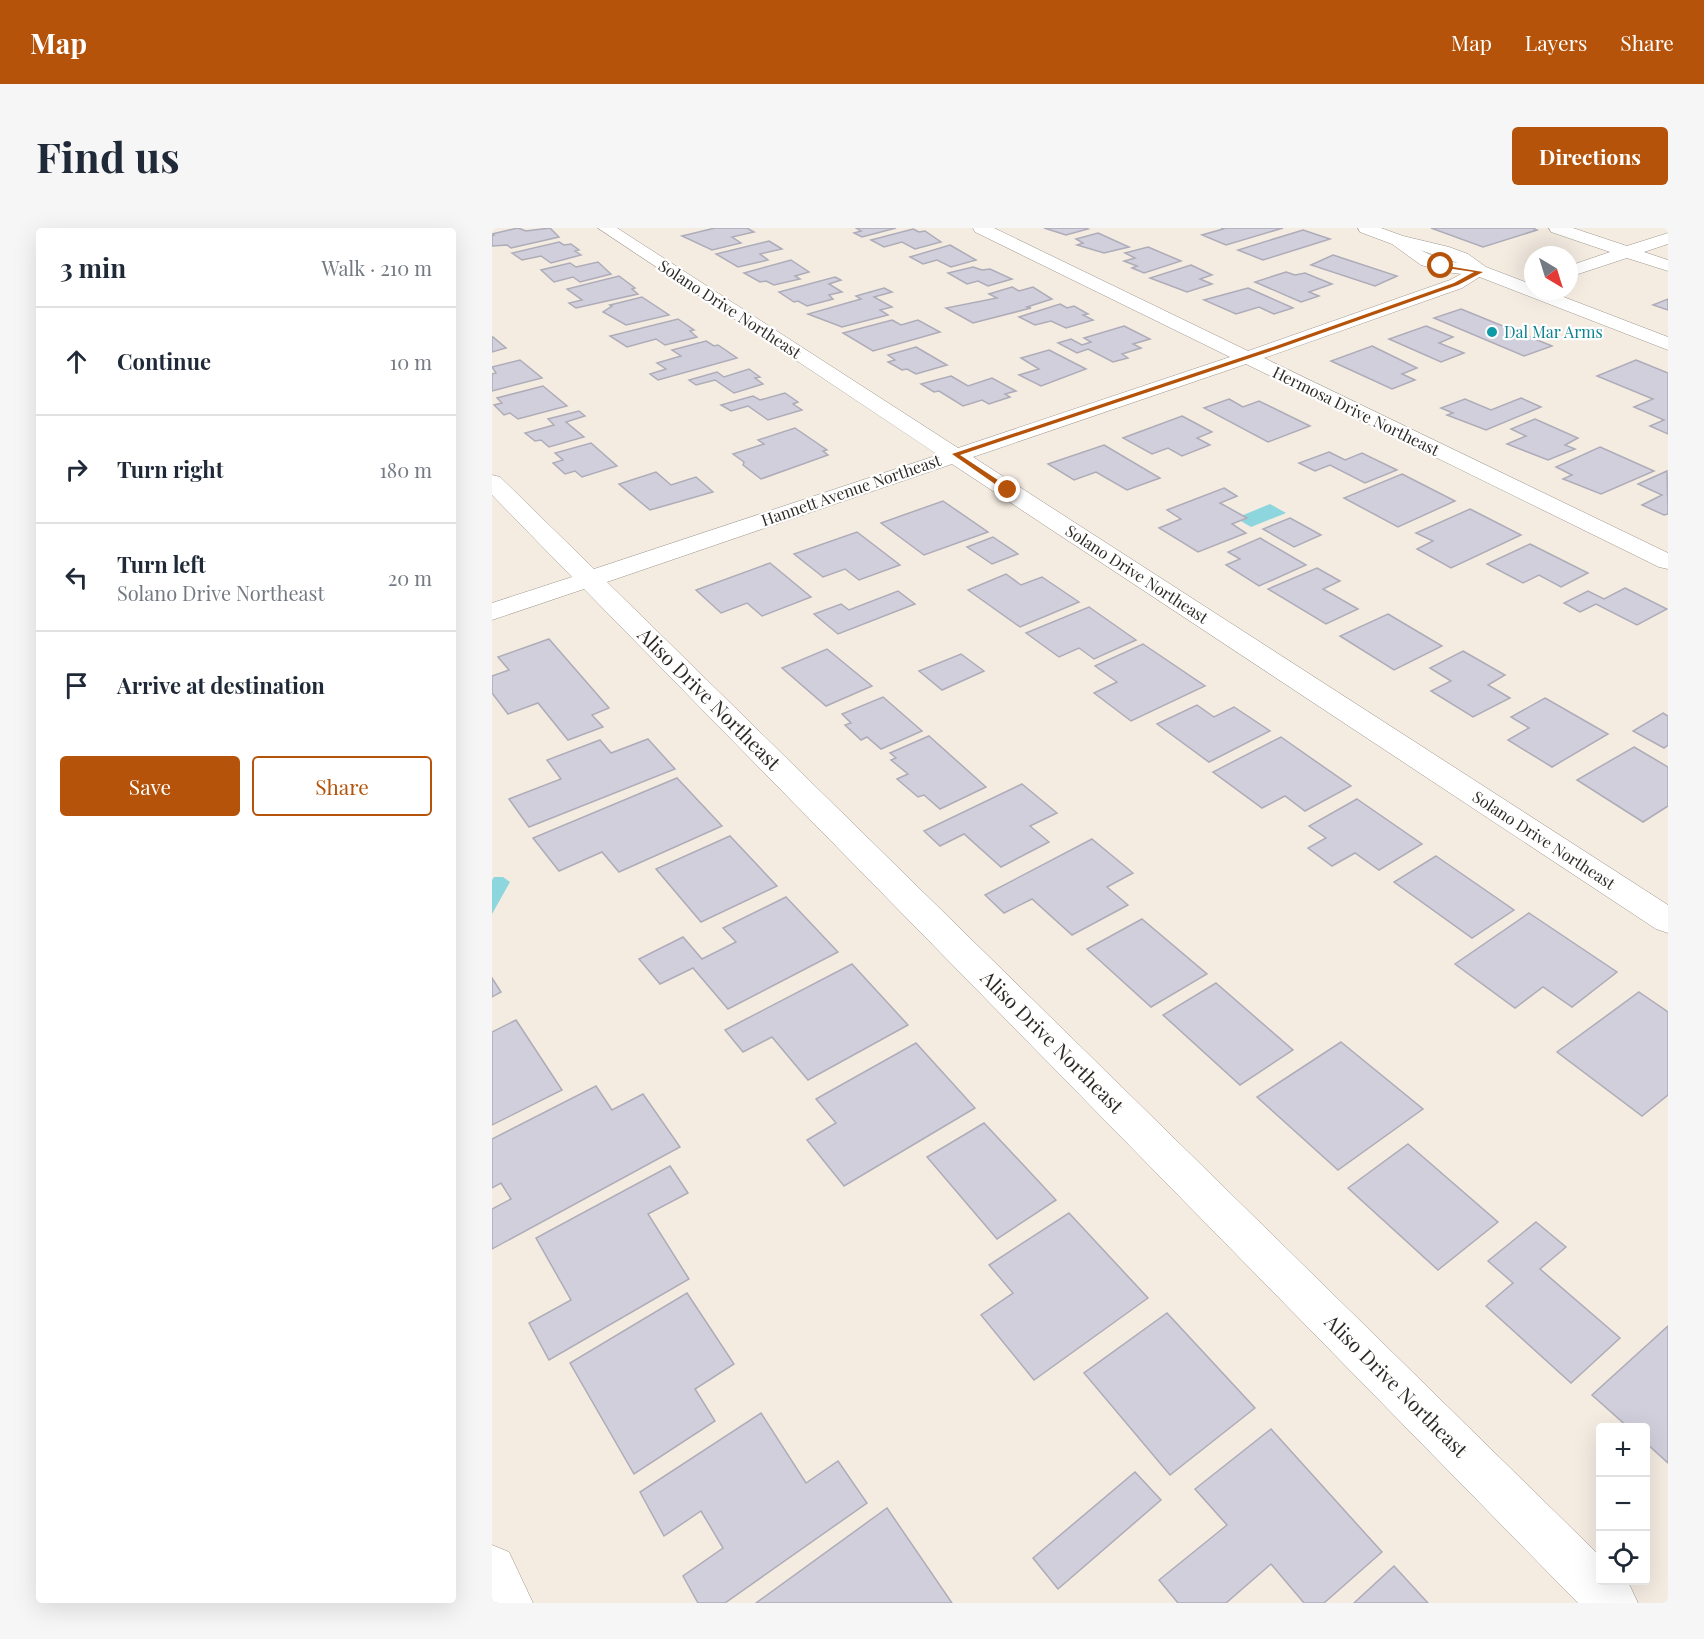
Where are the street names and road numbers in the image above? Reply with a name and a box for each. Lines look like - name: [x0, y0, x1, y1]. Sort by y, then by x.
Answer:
- street label: Solano Drive Northeast: [655, 255, 806, 363]
- street label: Hermosa Drive Northeast: [1269, 361, 1443, 460]
- street label: Hannett Avenue Northeast: [758, 449, 944, 530]
- street label: Solano Drive Northeast: [1062, 520, 1213, 628]
- street label: Aliso Drive Northeast: [632, 620, 788, 776]
- street label: Solano Drive Northeast: [1469, 786, 1620, 894]
- street label: Aliso Drive Northeast: [975, 963, 1131, 1119]
- street label: Aliso Drive Northeast: [1319, 1307, 1475, 1463]

